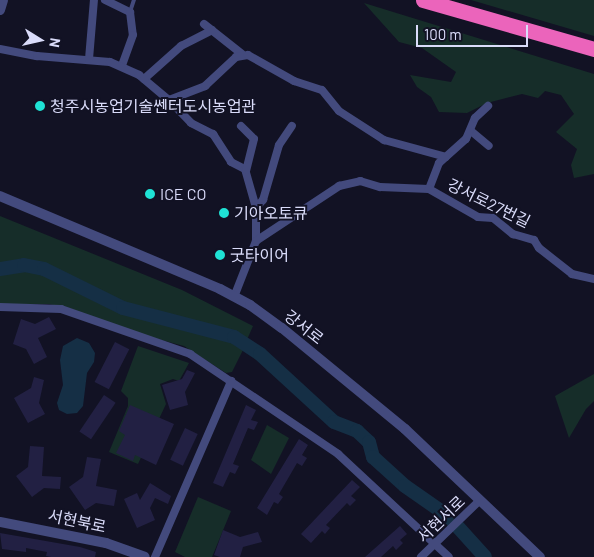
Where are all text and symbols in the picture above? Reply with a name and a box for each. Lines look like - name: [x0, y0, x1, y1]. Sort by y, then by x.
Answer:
- north arrow: [15, 15, 65, 65]
- scale bar: [419, 15, 532, 47]
- text: 100 m: [424, 25, 462, 43]
- text: N: [46, 37, 64, 49]
- place label: 청주시농업기술쎈터도시농업관: [50, 96, 256, 116]
- marker: 청주시농업기술쎈터도시농업관: [34, 100, 46, 112]
- street label: 강서로27번길: [444, 175, 534, 231]
- place label: ICE CO: [160, 184, 206, 204]
- marker: ICE CO: [144, 188, 156, 200]
- place label: 기아오토큐: [234, 203, 308, 223]
- marker: 기아오토큐: [218, 207, 230, 219]
- place label: 굿타이어: [230, 245, 289, 265]
- marker: 굿타이어: [214, 249, 226, 261]
- street label: 강서로: [281, 306, 327, 348]
- street label: 서현서로: [413, 492, 469, 546]
- street label: 서현북로: [46, 505, 108, 537]

